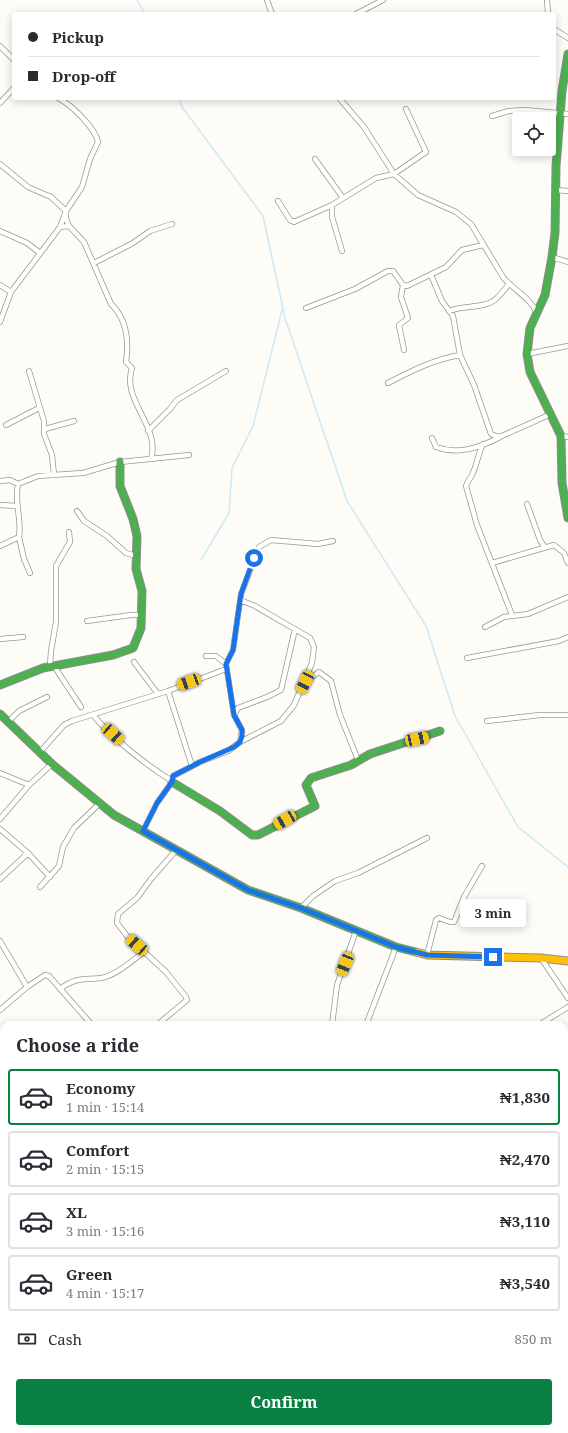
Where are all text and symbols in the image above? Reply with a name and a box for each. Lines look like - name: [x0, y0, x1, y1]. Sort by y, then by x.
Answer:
- text: Pickup: [52, 27, 104, 47]
- text: Drop-off: [52, 66, 116, 86]
- map controls: [512, 112, 556, 156]
- button: locate: [512, 112, 556, 156]
- route start: [245, 549, 263, 567]
- car: [294, 669, 316, 695]
- car: [176, 672, 202, 692]
- car: [100, 722, 126, 746]
- car: [404, 731, 430, 747]
- car: [272, 809, 298, 831]
- callout: 3 min: [460, 899, 526, 927]
- text: 3 min: [475, 904, 511, 922]
- car: [124, 933, 150, 957]
- route end: [484, 948, 502, 966]
- car: [335, 951, 355, 977]
- text: Choose a ride: [16, 1033, 139, 1057]
- text: Economy: [66, 1078, 135, 1098]
- icon: car: [18, 1079, 54, 1115]
- text: ₦1,830: [500, 1087, 550, 1107]
- text: 1 min · 15:14: [66, 1098, 144, 1116]
- text: Comfort: [66, 1140, 129, 1160]
- icon: car: [18, 1141, 54, 1177]
- text: ₦2,470: [500, 1149, 550, 1169]
- text: 2 min · 15:15: [66, 1160, 144, 1178]
- text: XL: [66, 1202, 87, 1222]
- icon: car: [18, 1203, 54, 1239]
- text: ₦3,110: [500, 1211, 550, 1231]
- text: 3 min · 15:16: [66, 1222, 144, 1240]
- text: Green: [66, 1264, 113, 1284]
- icon: car: [18, 1265, 54, 1301]
- text: ₦3,540: [500, 1273, 550, 1293]
- text: 4 min · 15:17: [66, 1284, 144, 1302]
- icon: cash: [16, 1328, 38, 1350]
- text: Cash: [48, 1329, 82, 1349]
- text: 850 m: [515, 1330, 552, 1348]
- button: Confirm: [16, 1379, 552, 1425]

